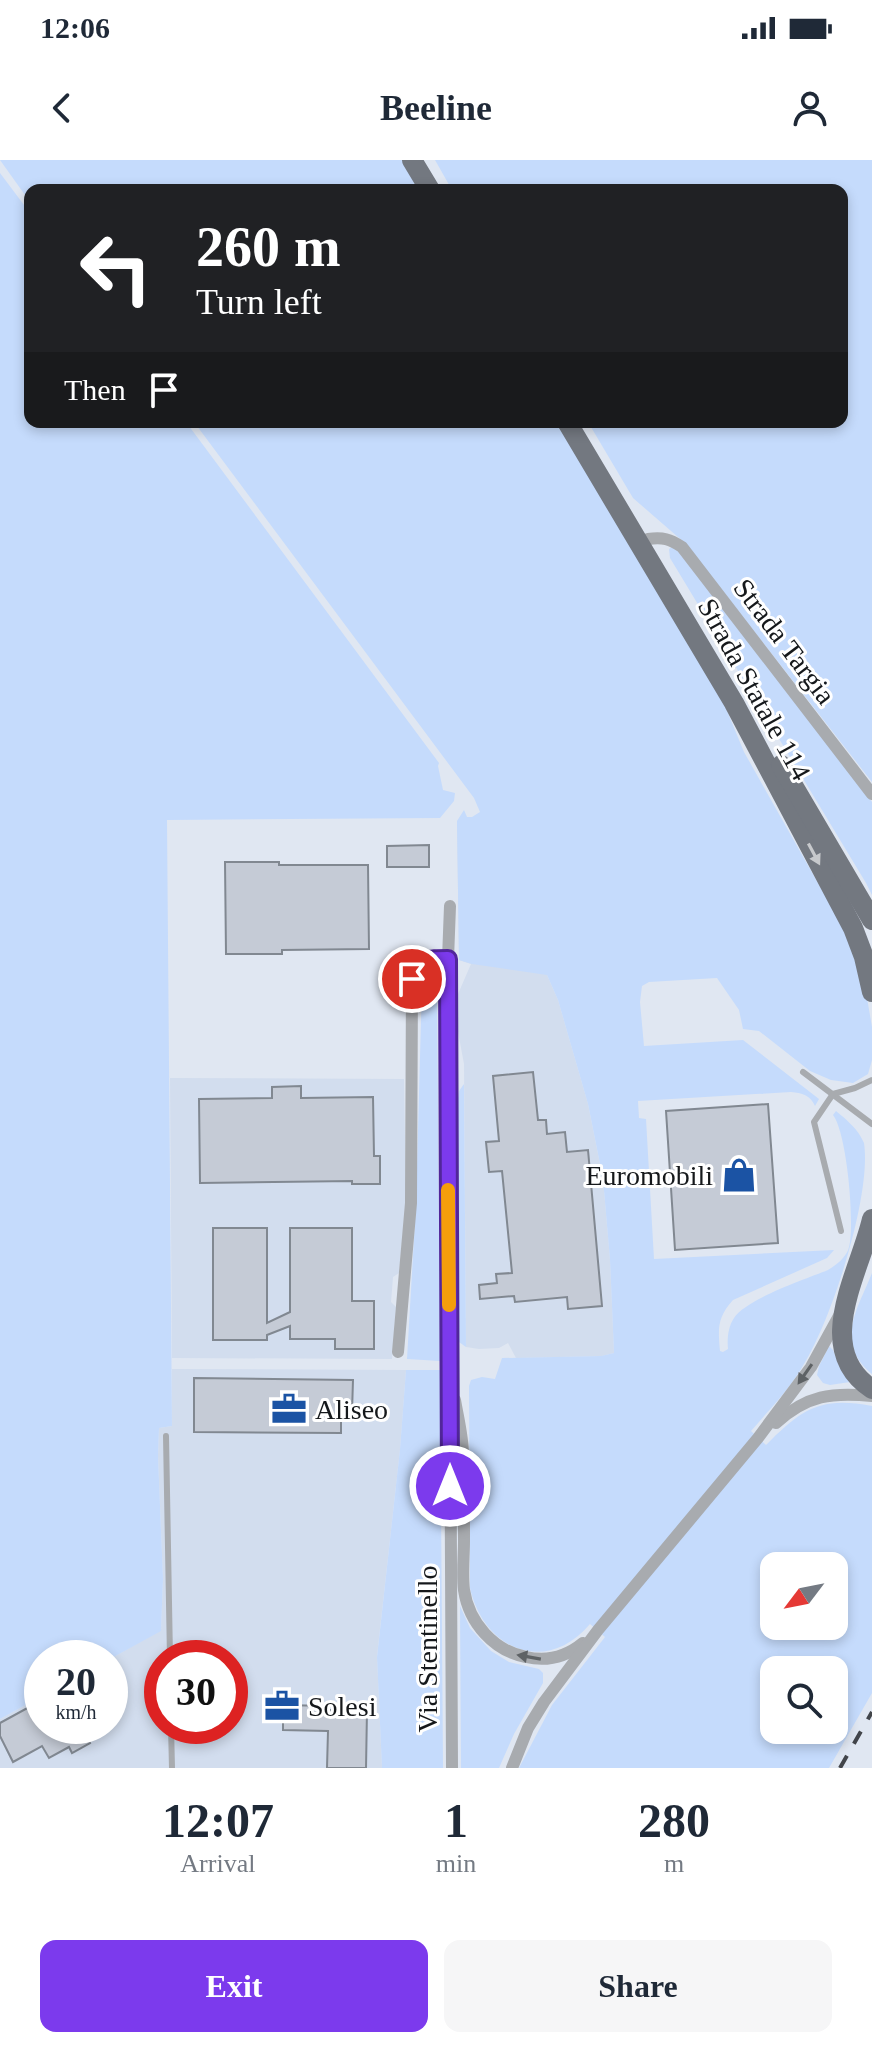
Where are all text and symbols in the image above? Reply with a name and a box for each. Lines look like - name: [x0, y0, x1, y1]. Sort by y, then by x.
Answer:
- text: 12:06: [40, 11, 110, 44]
- icon: back: [40, 86, 84, 130]
- icon: person: [788, 86, 832, 130]
- text: Beeline: [380, 88, 492, 128]
- icon: left: [64, 216, 168, 320]
- text: 260 m: [196, 216, 341, 278]
- text: Turn left: [196, 282, 322, 322]
- icon: arrive: [142, 368, 186, 412]
- text: Then: [64, 373, 126, 406]
- street label: Strada Targia: [727, 573, 842, 710]
- street label: Strada Statale 114: [692, 593, 817, 785]
- one-way arrow: [807, 843, 821, 866]
- pin: [378, 945, 446, 1013]
- icon: arrive: [390, 957, 434, 1001]
- shop icon: Euromobili: [720, 1156, 758, 1194]
- place label: Euromobili: [585, 1160, 713, 1191]
- one-way arrow: [798, 1363, 813, 1384]
- office icon: Aliseo: [270, 1390, 308, 1428]
- place label: Aliseo: [315, 1394, 388, 1425]
- position arrow: [408, 1444, 492, 1528]
- north arrow: [760, 1552, 848, 1640]
- map controls: [760, 1552, 848, 1744]
- street label: Via Stentinello: [412, 1565, 443, 1733]
- speed limit sign: 30: [144, 1640, 248, 1744]
- one-way arrow: [516, 1651, 541, 1663]
- button: search: [760, 1656, 848, 1744]
- text: 20: [56, 1659, 96, 1704]
- office icon: Solesi: [263, 1687, 301, 1725]
- place label: Solesi: [308, 1691, 377, 1722]
- text: km/h: [55, 1701, 97, 1723]
- text: 12:07: [162, 1794, 274, 1847]
- text: 1: [444, 1794, 468, 1847]
- text: 280: [638, 1794, 710, 1847]
- text: Arrival: [180, 1849, 255, 1878]
- text: min: [436, 1849, 476, 1878]
- text: m: [664, 1849, 684, 1878]
- button: Exit: [40, 1940, 428, 2032]
- button: Share: [444, 1940, 832, 2032]

